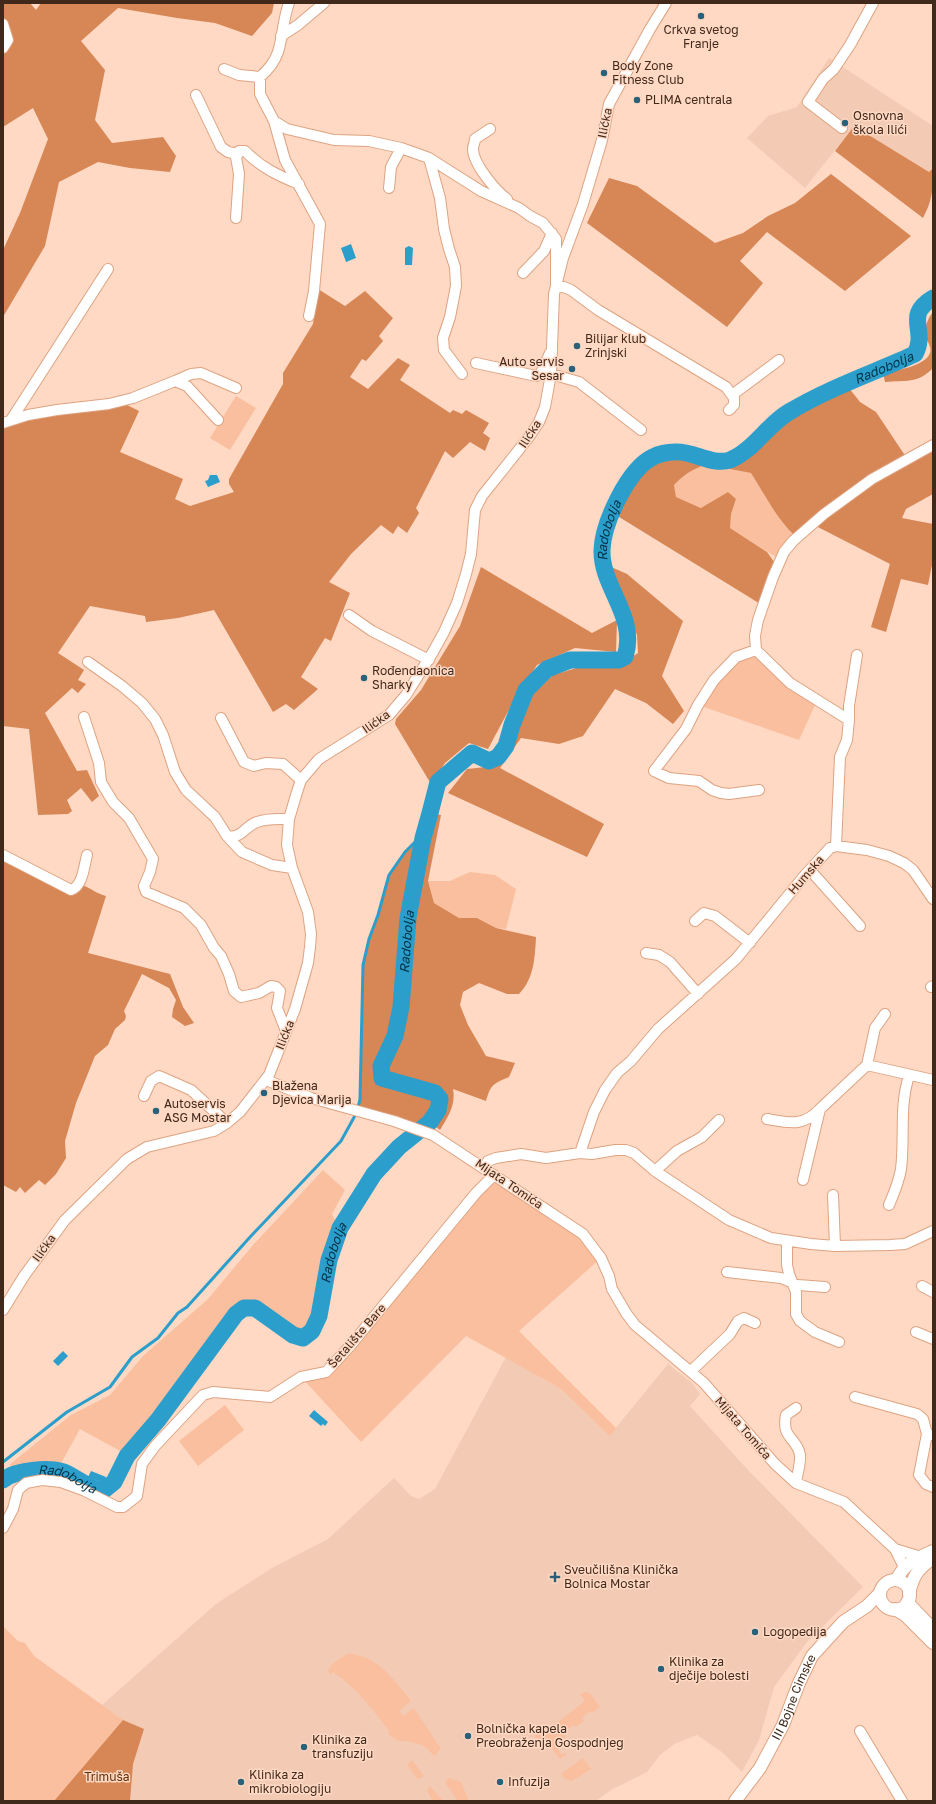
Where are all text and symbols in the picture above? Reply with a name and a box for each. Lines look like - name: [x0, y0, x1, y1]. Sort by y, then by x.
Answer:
- marker: Crkva svetog Franje: [696, 11, 706, 21]
- place label: Crkva svetog Franje: [663, 22, 739, 51]
- place label: Body Zone Fitness Club: [612, 58, 684, 87]
- marker: Body Zone Fitness Club: [599, 68, 609, 78]
- place label: PLIMA centrala: [645, 92, 732, 107]
- marker: PLIMA centrala: [632, 95, 642, 105]
- street label: Ilićka: [594, 106, 615, 140]
- place label: Osnovna škola Ilići: [853, 108, 907, 137]
- marker: Osnovna škola Ilići: [840, 118, 850, 128]
- place label: Bilijar klub Zrinjski: [585, 331, 646, 360]
- marker: Bilijar klub Zrinjski: [572, 341, 582, 351]
- water label: Radobolja: [852, 348, 916, 387]
- place label: Auto servis Sesar: [499, 354, 564, 383]
- marker: Auto servis Sesar: [567, 364, 577, 374]
- street label: Ilićka: [515, 417, 544, 451]
- water label: Radobolja: [594, 497, 625, 561]
- place label: Rođendaonica Sharky: [372, 663, 454, 692]
- marker: Rođendaonica Sharky: [359, 673, 369, 683]
- street label: Ilićka: [359, 707, 393, 737]
- street label: Humska: [785, 852, 827, 897]
- water label: Radobolja: [396, 908, 417, 974]
- street label: Ilićka: [272, 1018, 297, 1052]
- place label: Blažena Djevica Marija: [272, 1078, 352, 1107]
- marker: Blažena Djevica Marija: [259, 1088, 269, 1098]
- place label: Autoservis ASG Mostar: [164, 1096, 232, 1125]
- marker: Autoservis ASG Mostar: [151, 1106, 161, 1116]
- street label: Mijata Tomića: [472, 1155, 546, 1212]
- water label: Radobolja: [317, 1219, 350, 1284]
- street label: Ilićka: [28, 1231, 59, 1265]
- street label: Šetalište Bare: [324, 1300, 389, 1371]
- street label: Mijata Tomića: [712, 1393, 775, 1462]
- water label: Radobolja: [38, 1462, 100, 1497]
- place label: Sveučilišna Klinička Bolnica Mostar: [564, 1562, 678, 1591]
- marker: Sveučilišna Klinička Bolnica Mostar: [549, 1571, 561, 1583]
- place label: Logopedija: [763, 1624, 826, 1639]
- marker: Logopedija: [750, 1627, 760, 1637]
- street label: III Bojne Cimske: [768, 1652, 819, 1743]
- place label: Klinika za dječije bolesti: [669, 1654, 749, 1683]
- marker: Klinika za dječije bolesti: [656, 1664, 666, 1674]
- place label: Bolnička kapela Preobraženja Gospodnjeg: [476, 1721, 624, 1750]
- marker: Bolnička kapela Preobraženja Gospodnjeg: [463, 1731, 473, 1741]
- place label: Klinika za transfuziju: [312, 1732, 373, 1761]
- marker: Klinika za transfuziju: [299, 1742, 309, 1752]
- place label: Klinika za mikrobiologiju: [249, 1767, 331, 1796]
- park label: Trimuša: [84, 1769, 130, 1784]
- place label: Infuzija: [508, 1774, 550, 1789]
- marker: Klinika za mikrobiologiju: [236, 1777, 246, 1787]
- marker: Infuzija: [495, 1777, 505, 1787]

